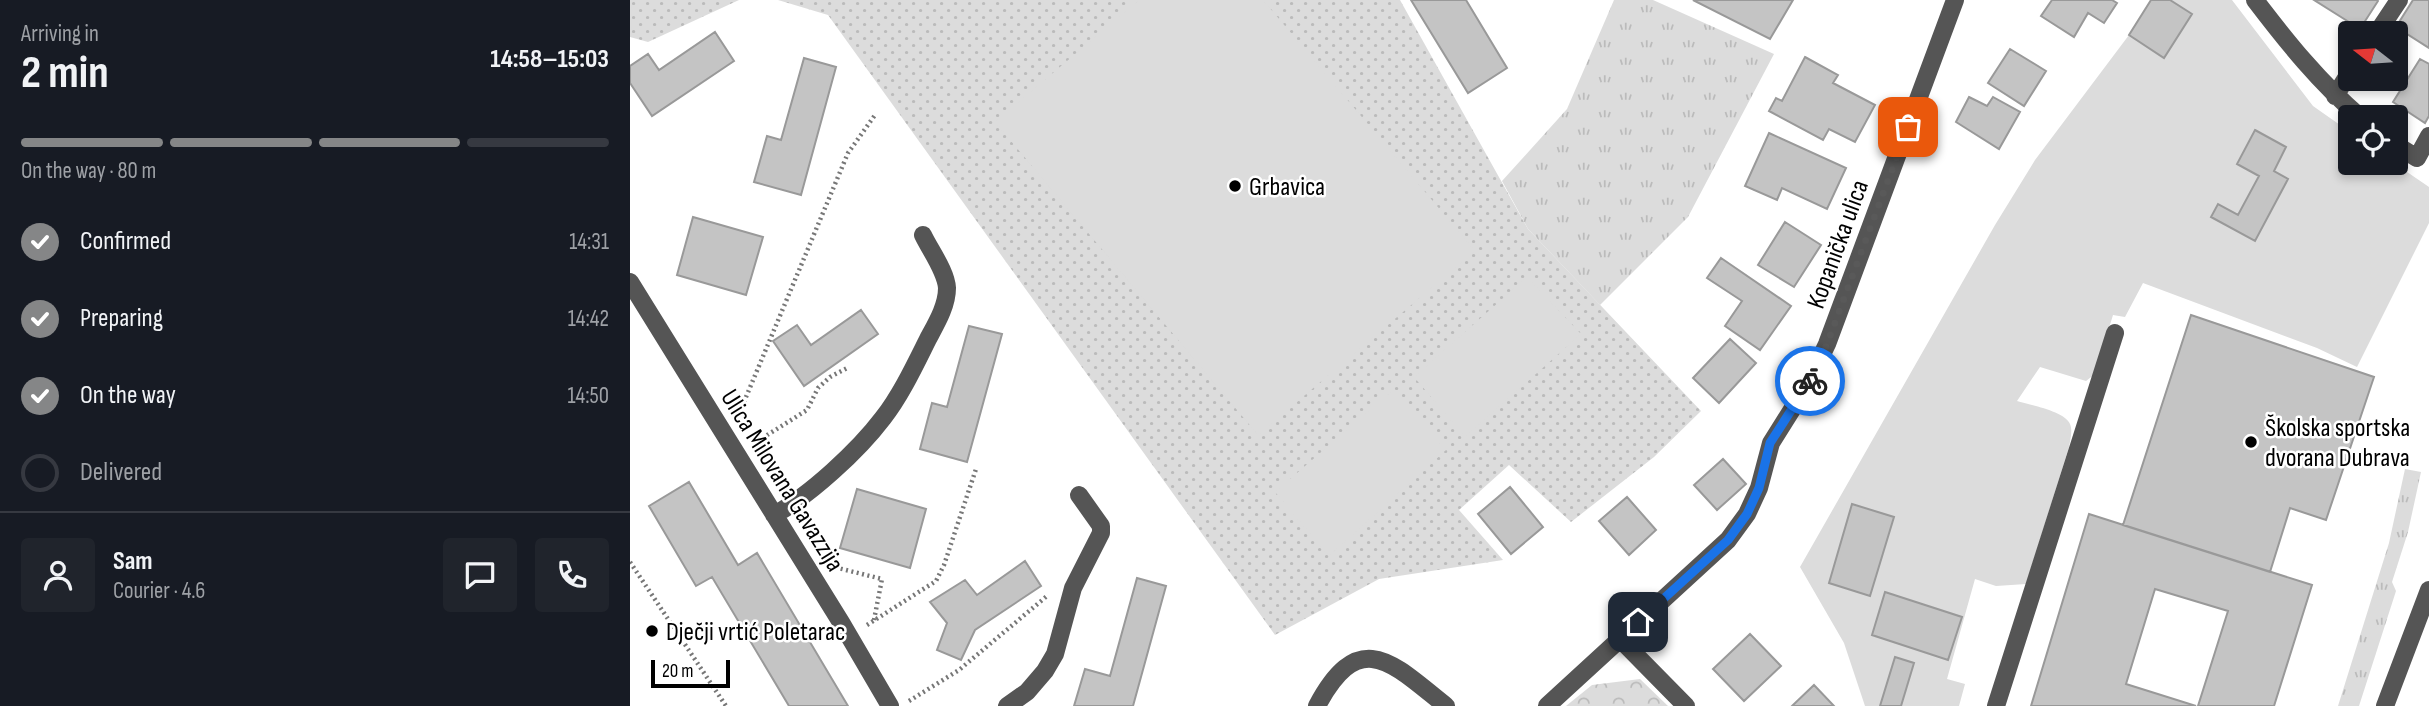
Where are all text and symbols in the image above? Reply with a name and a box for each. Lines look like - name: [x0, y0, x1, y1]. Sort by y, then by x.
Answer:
- text: Arriving in: [21, 20, 99, 48]
- north arrow: [2338, 21, 2408, 91]
- map controls: [2338, 21, 2408, 175]
- text: 14:58–15:03: [490, 44, 609, 75]
- text: 2 min: [21, 46, 109, 101]
- pin: [1878, 97, 1938, 157]
- button: locate: [2338, 105, 2408, 175]
- icon: bag: [1889, 108, 1927, 146]
- text: On the way · 80 m: [21, 157, 156, 185]
- place label: Grbavica: [1249, 172, 1325, 203]
- street label: Kopanička ulica: [1801, 176, 1876, 313]
- marker: Grbavica: [1227, 178, 1243, 194]
- icon: check: [21, 223, 59, 261]
- text: Confirmed: [80, 226, 171, 257]
- text: 14:31: [569, 228, 609, 256]
- icon: check: [21, 300, 59, 338]
- text: Preparing: [80, 303, 163, 334]
- text: 14:42: [568, 305, 609, 333]
- courier: [1775, 346, 1845, 416]
- icon: bike: [1791, 362, 1829, 400]
- icon: check: [21, 377, 59, 415]
- text: On the way: [80, 380, 176, 411]
- text: 14:50: [568, 382, 609, 410]
- street label: Ulica Milovana Gavazzija: [713, 384, 850, 577]
- place label: Školska sportska dvorana Dubrava: [2265, 413, 2410, 474]
- marker: Školska sportska dvorana Dubrava: [2243, 434, 2259, 450]
- text: Delivered: [80, 457, 162, 488]
- button: person: [21, 538, 95, 612]
- button: chat: [443, 538, 517, 612]
- button: phone: [535, 538, 609, 612]
- text: Sam: [113, 546, 153, 577]
- text: Courier · 4.6: [113, 577, 205, 605]
- pin: [1608, 592, 1668, 652]
- icon: home: [1619, 603, 1657, 641]
- place label: Dječji vrtić Poletarac: [666, 617, 845, 648]
- marker: Dječji vrtić Poletarac: [644, 623, 660, 639]
- scale bar: [651, 657, 730, 689]
- text: 20 m: [662, 660, 694, 683]

